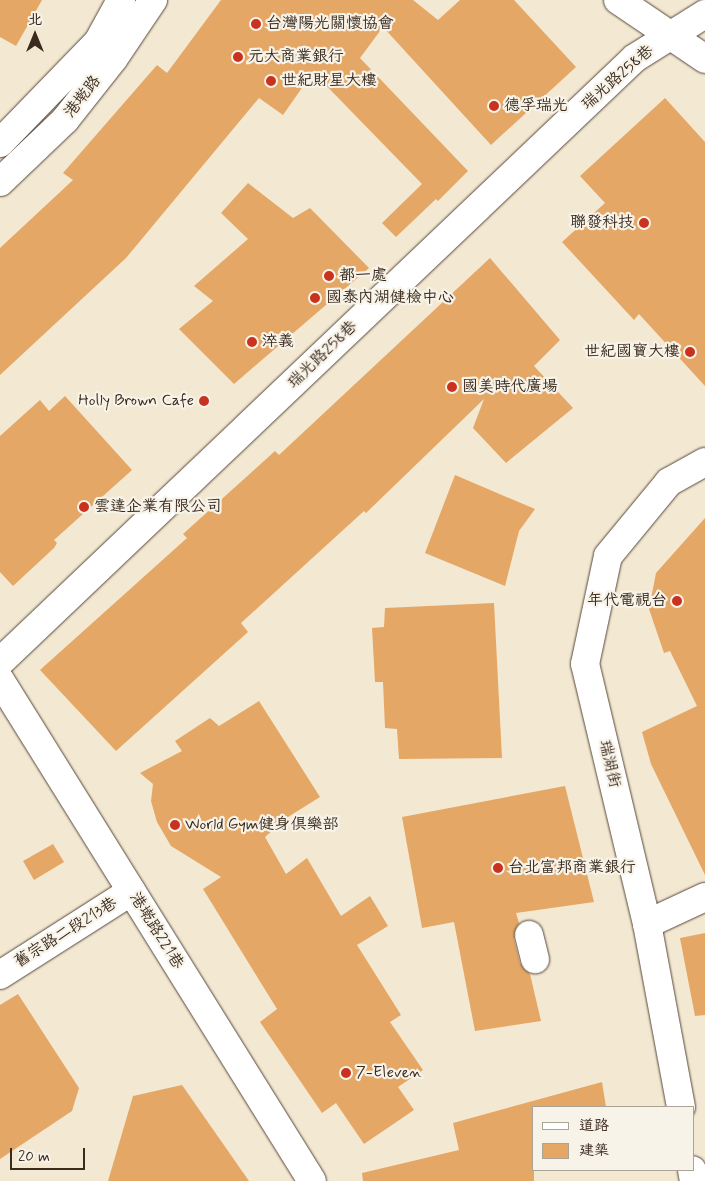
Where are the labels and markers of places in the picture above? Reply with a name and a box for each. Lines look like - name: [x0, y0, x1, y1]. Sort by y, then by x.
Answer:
- place label: 台灣陽光關懷協會: [266, 14, 394, 34]
- marker: 台灣陽光關懷協會: [250, 18, 262, 30]
- place label: 元大商業銀行: [248, 47, 344, 67]
- marker: 元大商業銀行: [232, 51, 244, 63]
- place label: 世紀財星大樓: [281, 71, 377, 91]
- marker: 世紀財星大樓: [265, 75, 277, 87]
- place label: 德孚瑞光: [504, 96, 568, 116]
- marker: 德孚瑞光: [488, 100, 500, 112]
- place label: 聯發科技: [570, 213, 634, 233]
- marker: 聯發科技: [638, 217, 650, 229]
- place label: 都一處: [339, 266, 387, 286]
- marker: 都一處: [323, 270, 335, 282]
- place label: 國泰內湖健檢中心: [326, 288, 454, 308]
- marker: 國泰內湖健檢中心: [308, 291, 322, 305]
- place label: 淬義: [262, 332, 294, 352]
- marker: 淬義: [246, 336, 258, 348]
- place label: 世紀國寶大樓: [584, 342, 680, 362]
- marker: 世紀國寶大樓: [684, 346, 696, 358]
- place label: 國美時代廣場: [462, 377, 558, 397]
- marker: 國美時代廣場: [446, 381, 458, 393]
- place label: Holly Brown Cafe: [77, 391, 194, 411]
- marker: Holly Brown Cafe: [198, 395, 210, 407]
- place label: 雲達企業有限公司: [94, 497, 222, 517]
- marker: 雲達企業有限公司: [78, 501, 90, 513]
- place label: 年代電視台: [587, 591, 667, 611]
- marker: 年代電視台: [671, 595, 683, 607]
- place label: World Gym健身俱樂部: [185, 815, 344, 835]
- marker: World Gym健身俱樂部: [169, 819, 181, 831]
- place label: 台北富邦商業銀行: [508, 858, 636, 878]
- marker: 台北富邦商業銀行: [492, 862, 504, 874]
- place label: 7-Eleven: [356, 1063, 422, 1083]
- marker: 7-Eleven: [340, 1067, 352, 1079]

